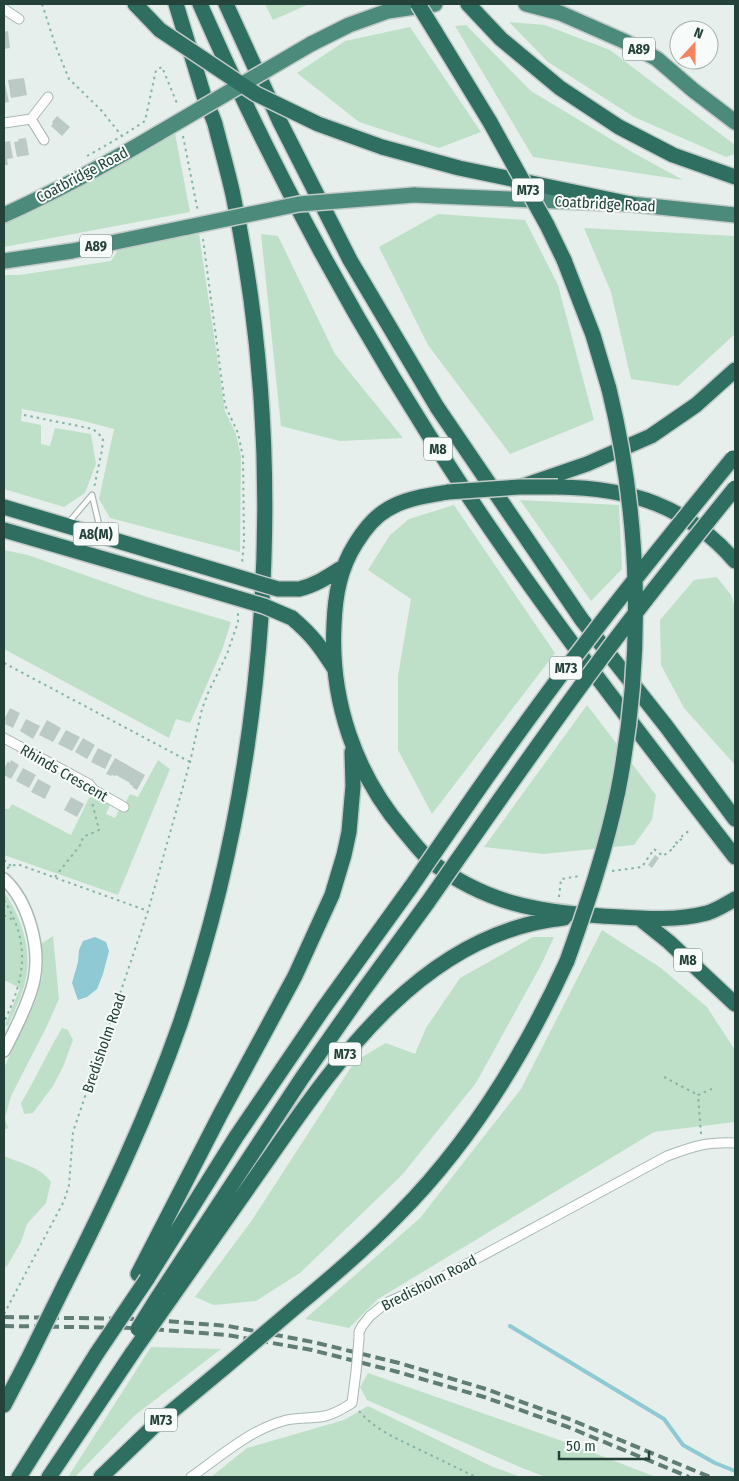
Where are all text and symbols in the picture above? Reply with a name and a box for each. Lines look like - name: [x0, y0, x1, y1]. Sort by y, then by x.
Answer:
- north arrow: [669, 20, 719, 70]
- text: N: [692, 24, 705, 43]
- road number: A89: [623, 38, 655, 61]
- street label: Coatbridge Road: [33, 143, 131, 207]
- road number: M73: [512, 178, 544, 202]
- street label: Coatbridge Road: [554, 192, 656, 216]
- road number: A89: [80, 235, 112, 258]
- road number: M8: [424, 438, 452, 460]
- road number: A8(M): [74, 522, 118, 546]
- road number: M73: [550, 656, 582, 680]
- street label: Rhinds Crescent: [17, 741, 111, 805]
- road number: M8: [674, 948, 702, 972]
- street label: Bredisholm Road: [78, 991, 130, 1095]
- road number: M73: [329, 1042, 361, 1066]
- street label: Bredisholm Road: [378, 1251, 480, 1315]
- road number: M73: [145, 1408, 177, 1432]
- scale bar: [559, 1428, 649, 1460]
- text: 50 m: [566, 1437, 596, 1455]

